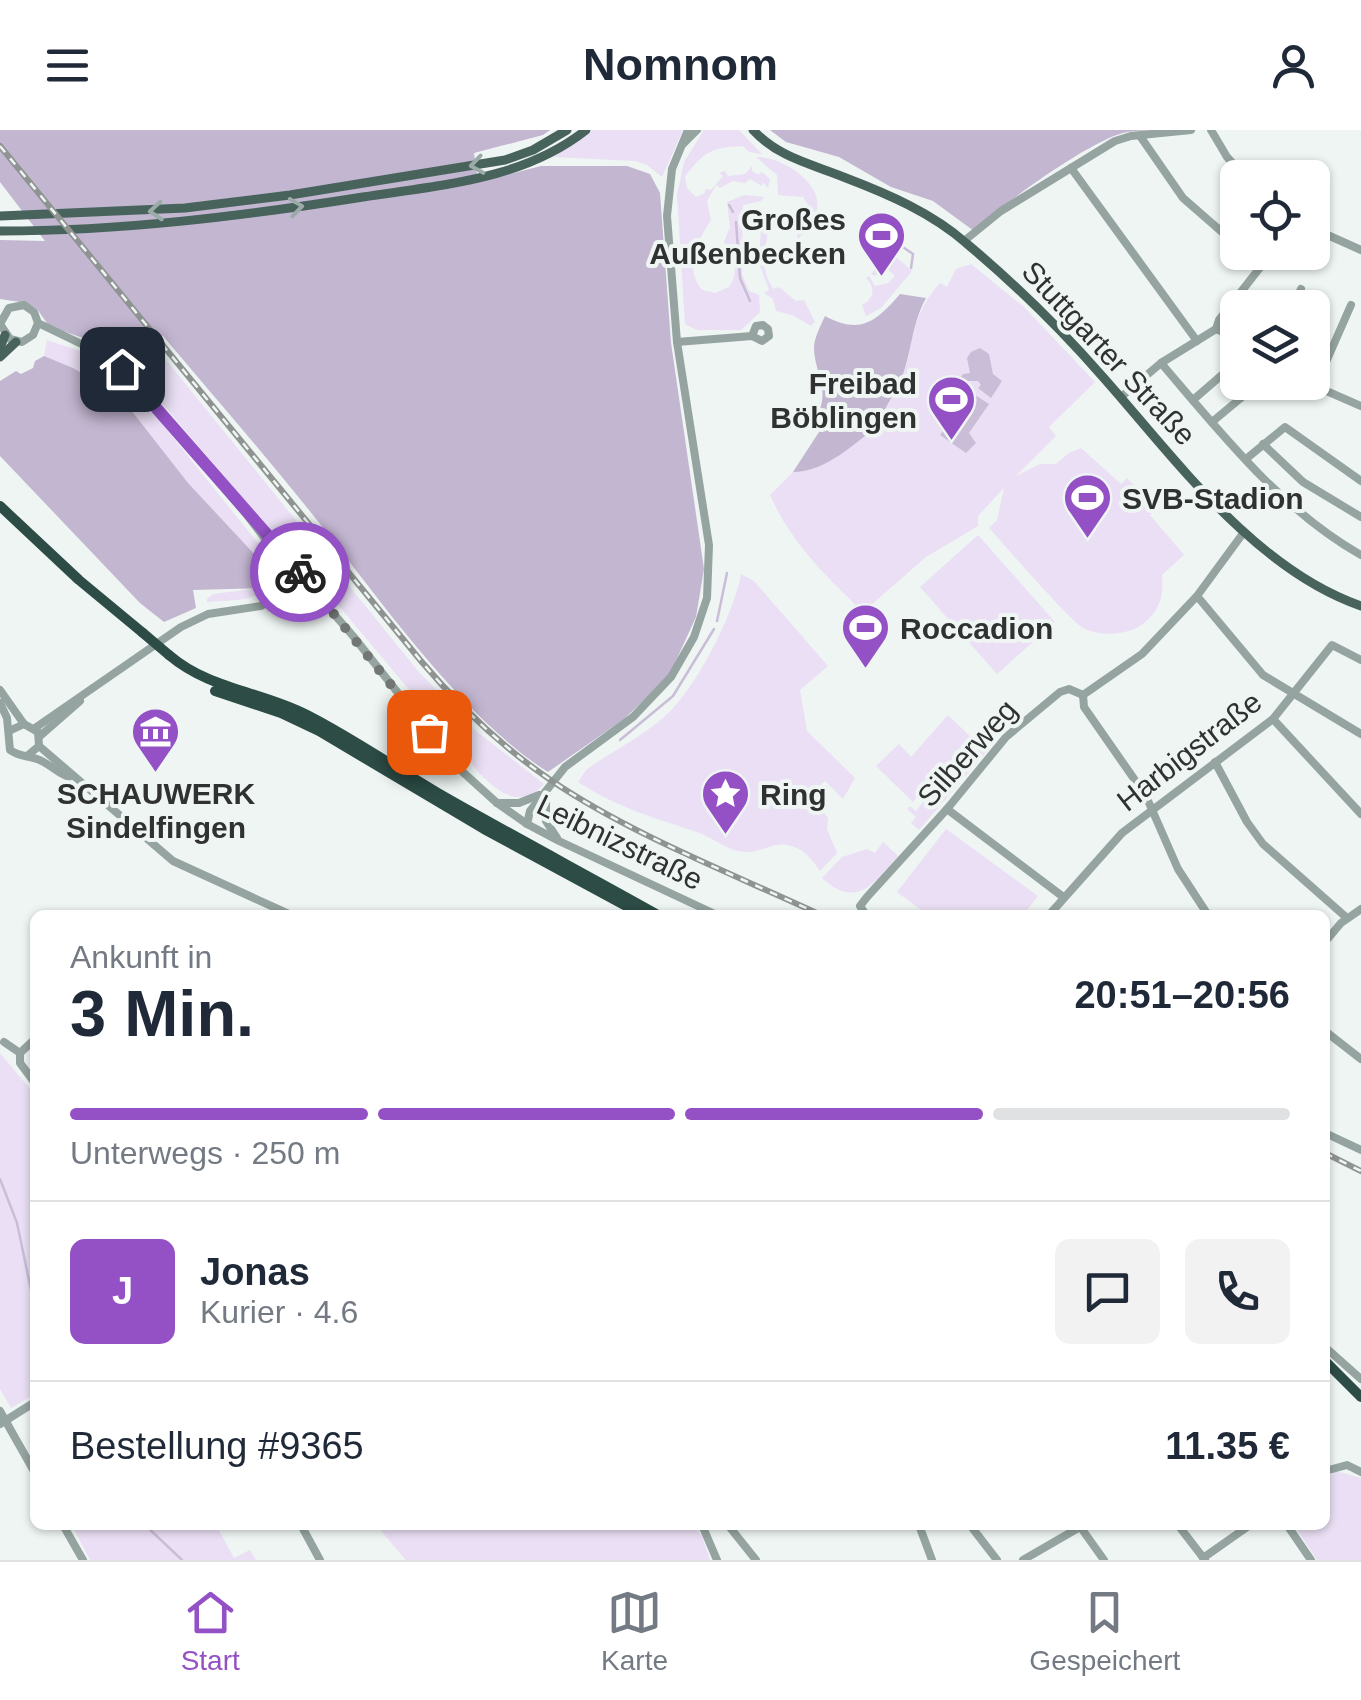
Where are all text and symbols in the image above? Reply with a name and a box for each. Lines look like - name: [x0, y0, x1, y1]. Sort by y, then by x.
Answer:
- icon: menu: [40, 38, 95, 93]
- icon: person: [1266, 38, 1321, 93]
- text: Nomnom: [583, 39, 778, 90]
- one-way arrow: [469, 154, 486, 175]
- map controls: [1220, 160, 1330, 400]
- button: locate: [1220, 160, 1330, 270]
- one-way arrow: [288, 198, 304, 219]
- one-way arrow: [147, 200, 163, 222]
- place label: Großes Außenbecken: [649, 203, 846, 270]
- sports icon: Großes Außenbecken: [855, 210, 907, 278]
- street label: Stuttgarter Straße: [1016, 255, 1202, 451]
- button: layers: [1220, 290, 1330, 400]
- pin: [80, 327, 165, 412]
- icon: home: [95, 342, 150, 397]
- place label: Freibad Böblingen: [770, 367, 917, 434]
- sports icon: Freibad Böblingen: [926, 374, 978, 442]
- sports icon: SVB-Stadion: [1061, 472, 1113, 540]
- place label: SVB-Stadion: [1122, 482, 1304, 515]
- courier: [250, 522, 350, 622]
- icon: bike: [273, 545, 328, 600]
- sports icon: Roccadion: [839, 602, 891, 670]
- place label: Roccadion: [900, 612, 1053, 645]
- street label: Harbigstraße: [1111, 685, 1267, 817]
- pin: [387, 690, 472, 775]
- street label: Silberweg: [911, 693, 1023, 813]
- icon: bag: [402, 705, 457, 760]
- museum icon: SCHAUWERK Sindelfingen: [130, 706, 182, 774]
- place icon: Ring: [699, 768, 751, 836]
- place label: SCHAUWERK Sindelfingen: [57, 777, 255, 844]
- place label: Ring: [760, 778, 827, 811]
- street label: Leibnizstraße: [532, 788, 708, 896]
- text: Ankunft in: [70, 939, 212, 975]
- text: 20:51–20:56: [1074, 974, 1290, 1016]
- text: 3 Min.: [70, 977, 254, 1050]
- text: Unterwegs · 250 m: [70, 1135, 340, 1171]
- button: chat: [1055, 1239, 1160, 1344]
- button: phone: [1185, 1239, 1290, 1344]
- text: Jonas: [200, 1251, 310, 1293]
- text: J: [112, 1270, 133, 1312]
- text: Kurier · 4.6: [200, 1294, 358, 1330]
- text: Bestellung #9365: [70, 1425, 364, 1467]
- text: 11.35 €: [1165, 1425, 1290, 1467]
- tab: Start: [181, 1585, 240, 1677]
- tab: Karte: [601, 1585, 668, 1677]
- tab: Gespeichert: [1029, 1585, 1180, 1677]

